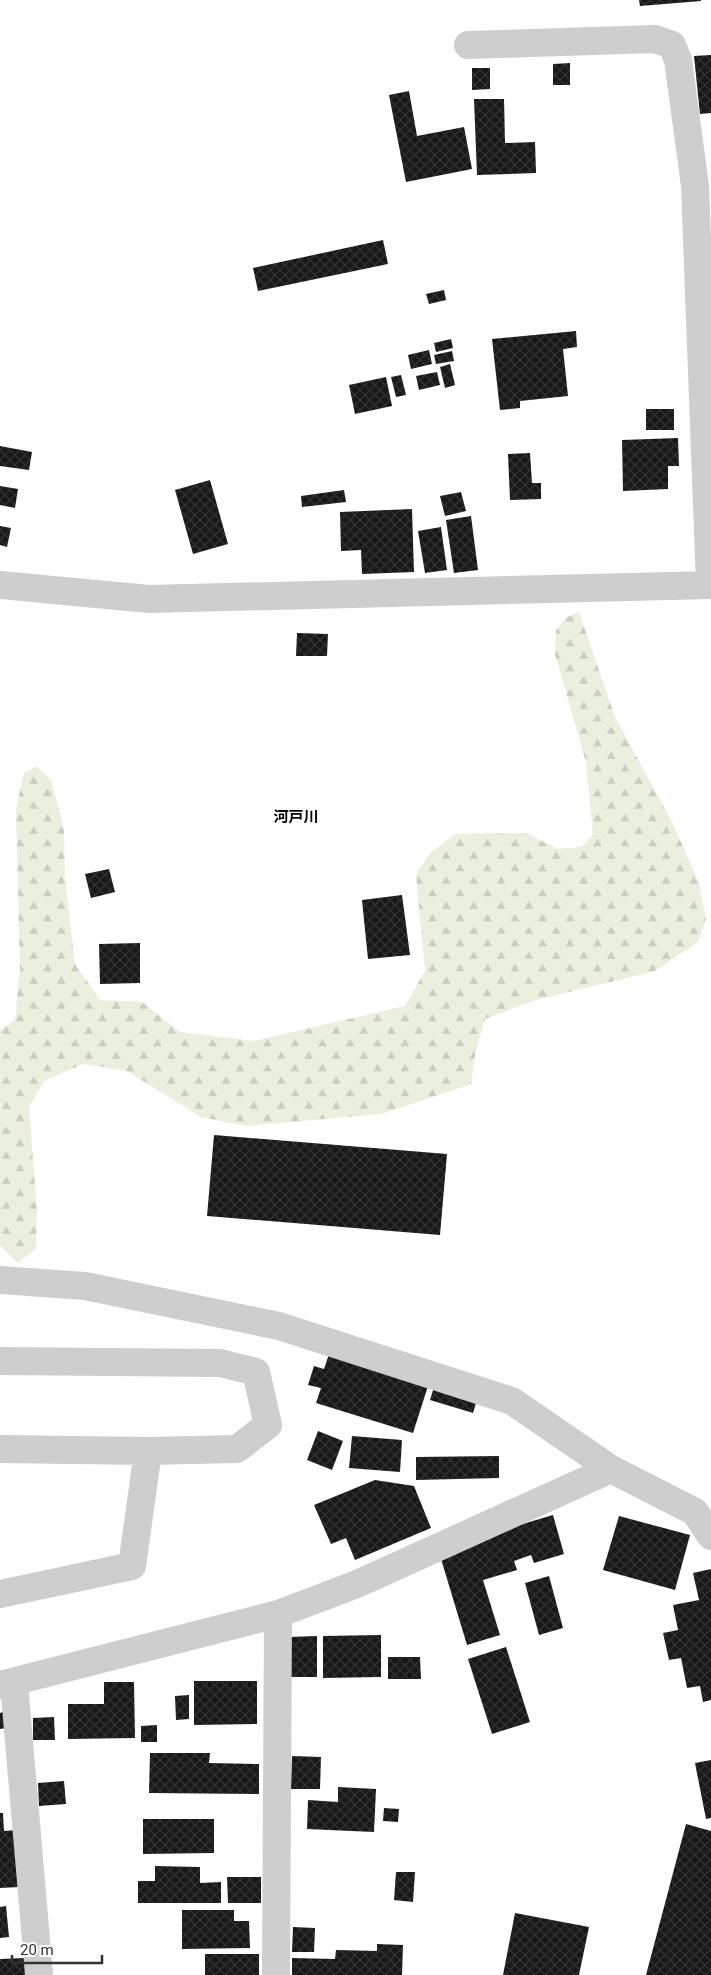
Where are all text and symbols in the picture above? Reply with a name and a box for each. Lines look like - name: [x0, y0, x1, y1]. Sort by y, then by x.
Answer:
- district label: 河戸川: [273, 808, 319, 826]
- scale bar: [12, 1932, 102, 1964]
- text: 20 m: [20, 1941, 54, 1959]

